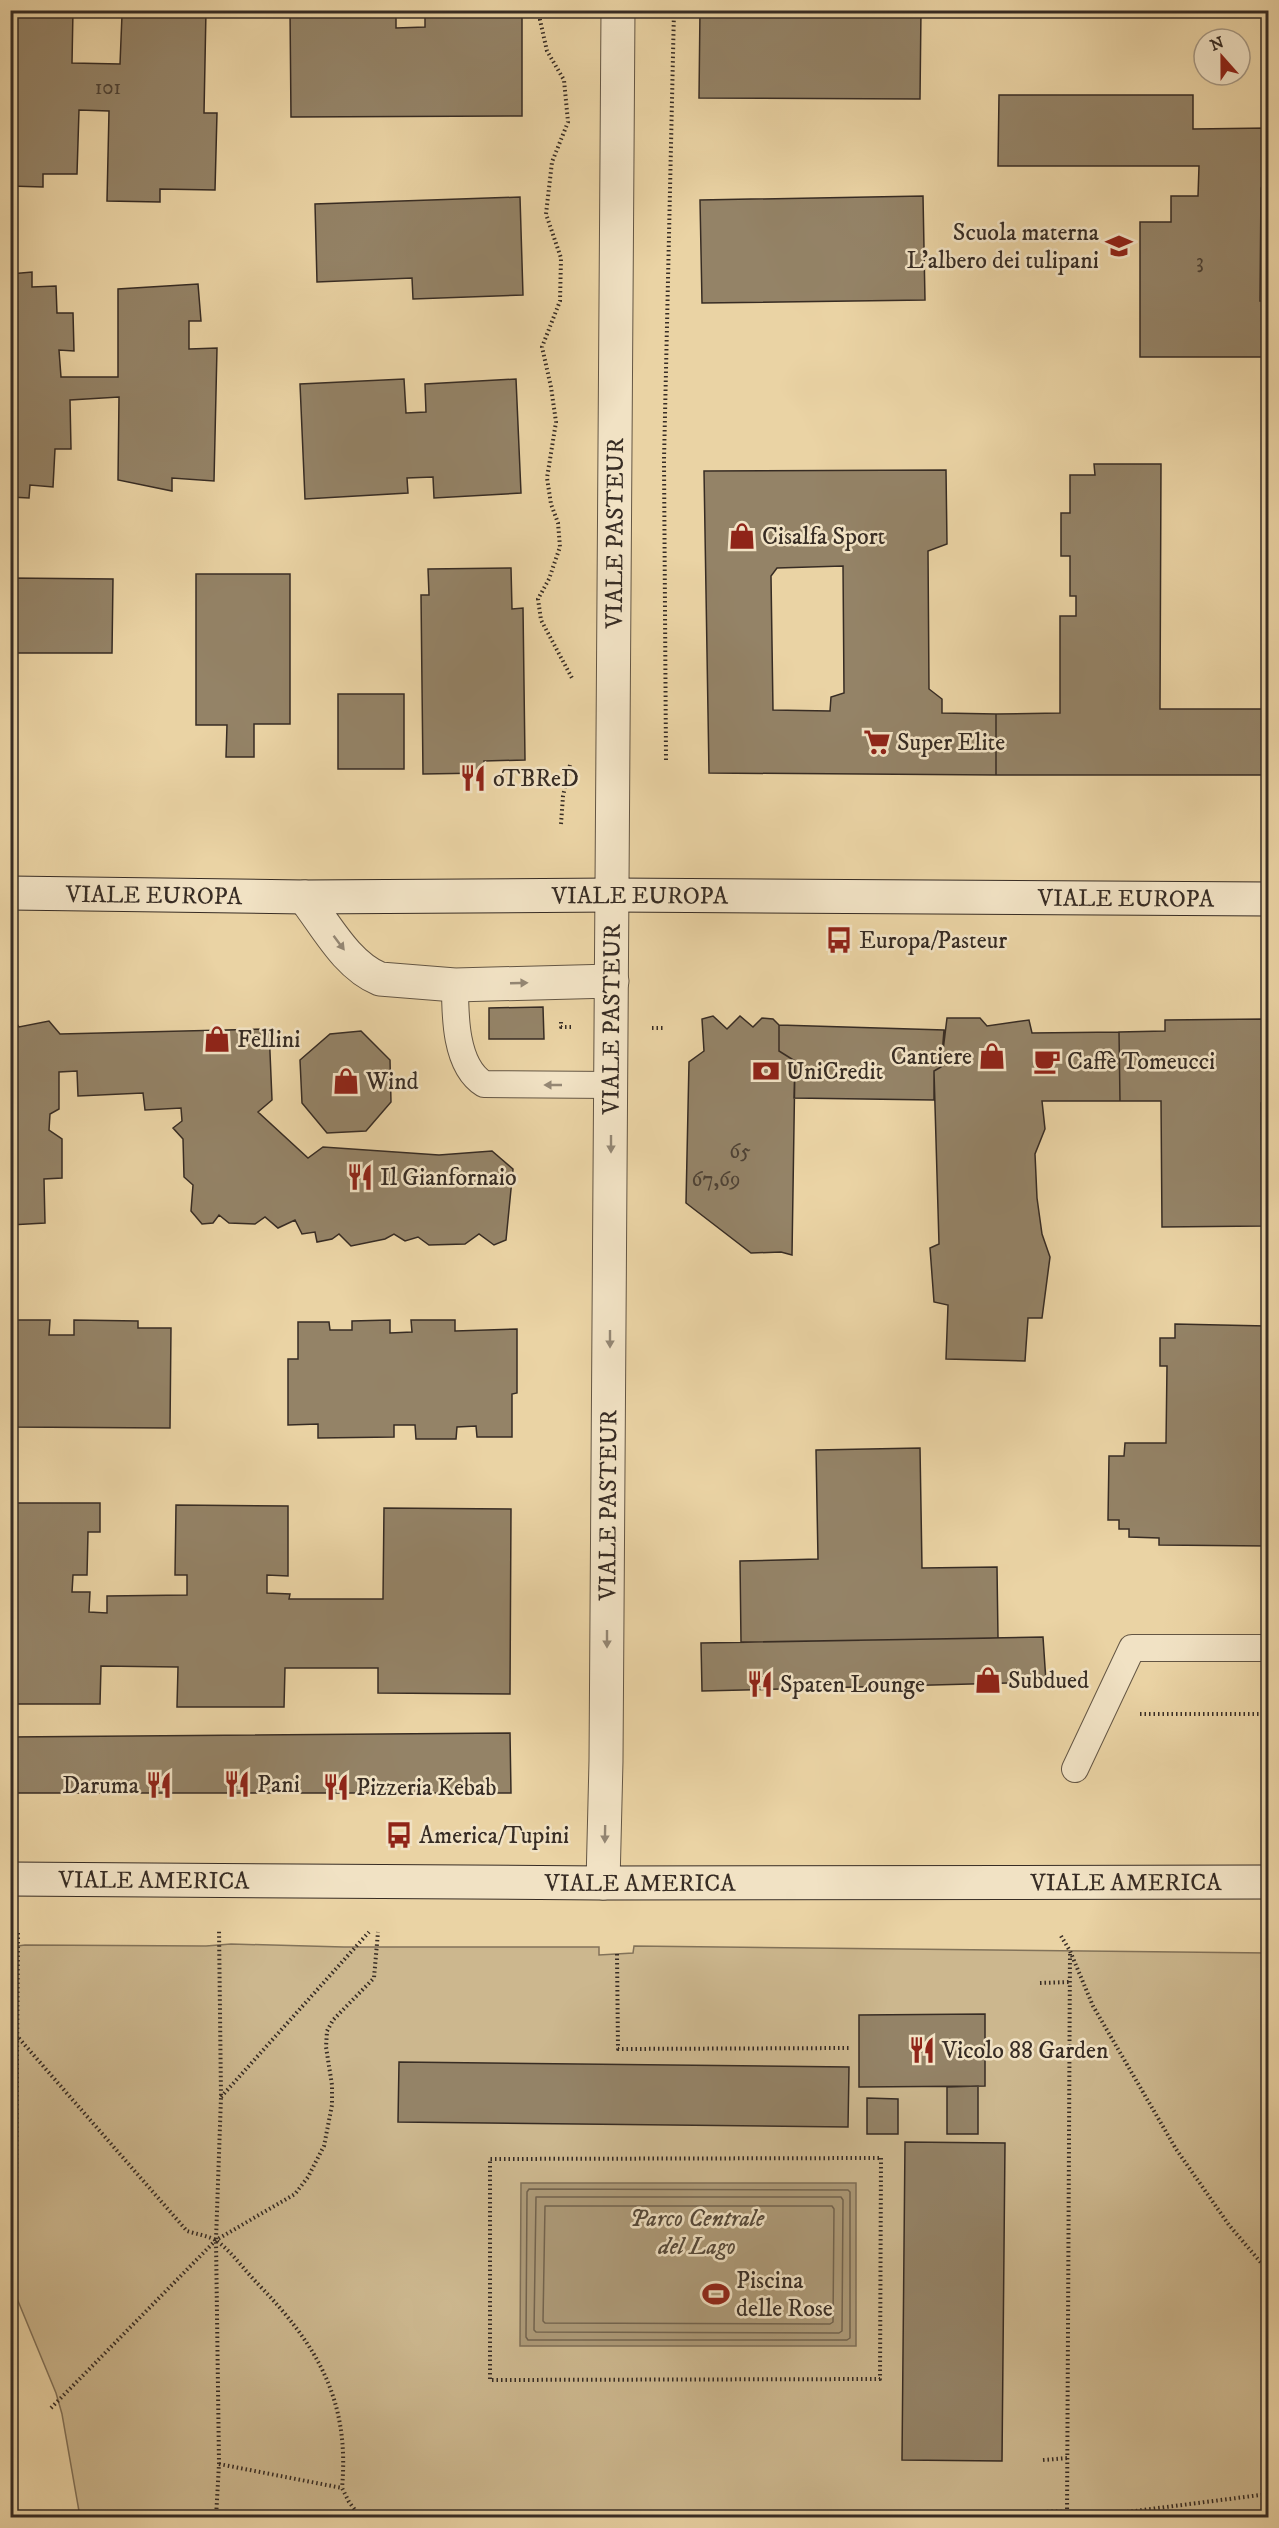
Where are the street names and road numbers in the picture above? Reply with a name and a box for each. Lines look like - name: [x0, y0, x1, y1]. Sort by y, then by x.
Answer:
- street label: VIALE PASTEUR: [600, 438, 631, 629]
- street label: VIALE EUROPA: [65, 880, 243, 912]
- street label: VIALE EUROPA: [551, 881, 729, 912]
- street label: VIALE EUROPA: [1037, 884, 1215, 915]
- street label: VIALE PASTEUR: [596, 924, 628, 1115]
- street label: VIALE PASTEUR: [593, 1410, 624, 1601]
- street label: VIALE AMERICA: [57, 1865, 250, 1897]
- street label: VIALE AMERICA: [1030, 1868, 1222, 1898]
- street label: VIALE AMERICA: [543, 1869, 736, 1899]

